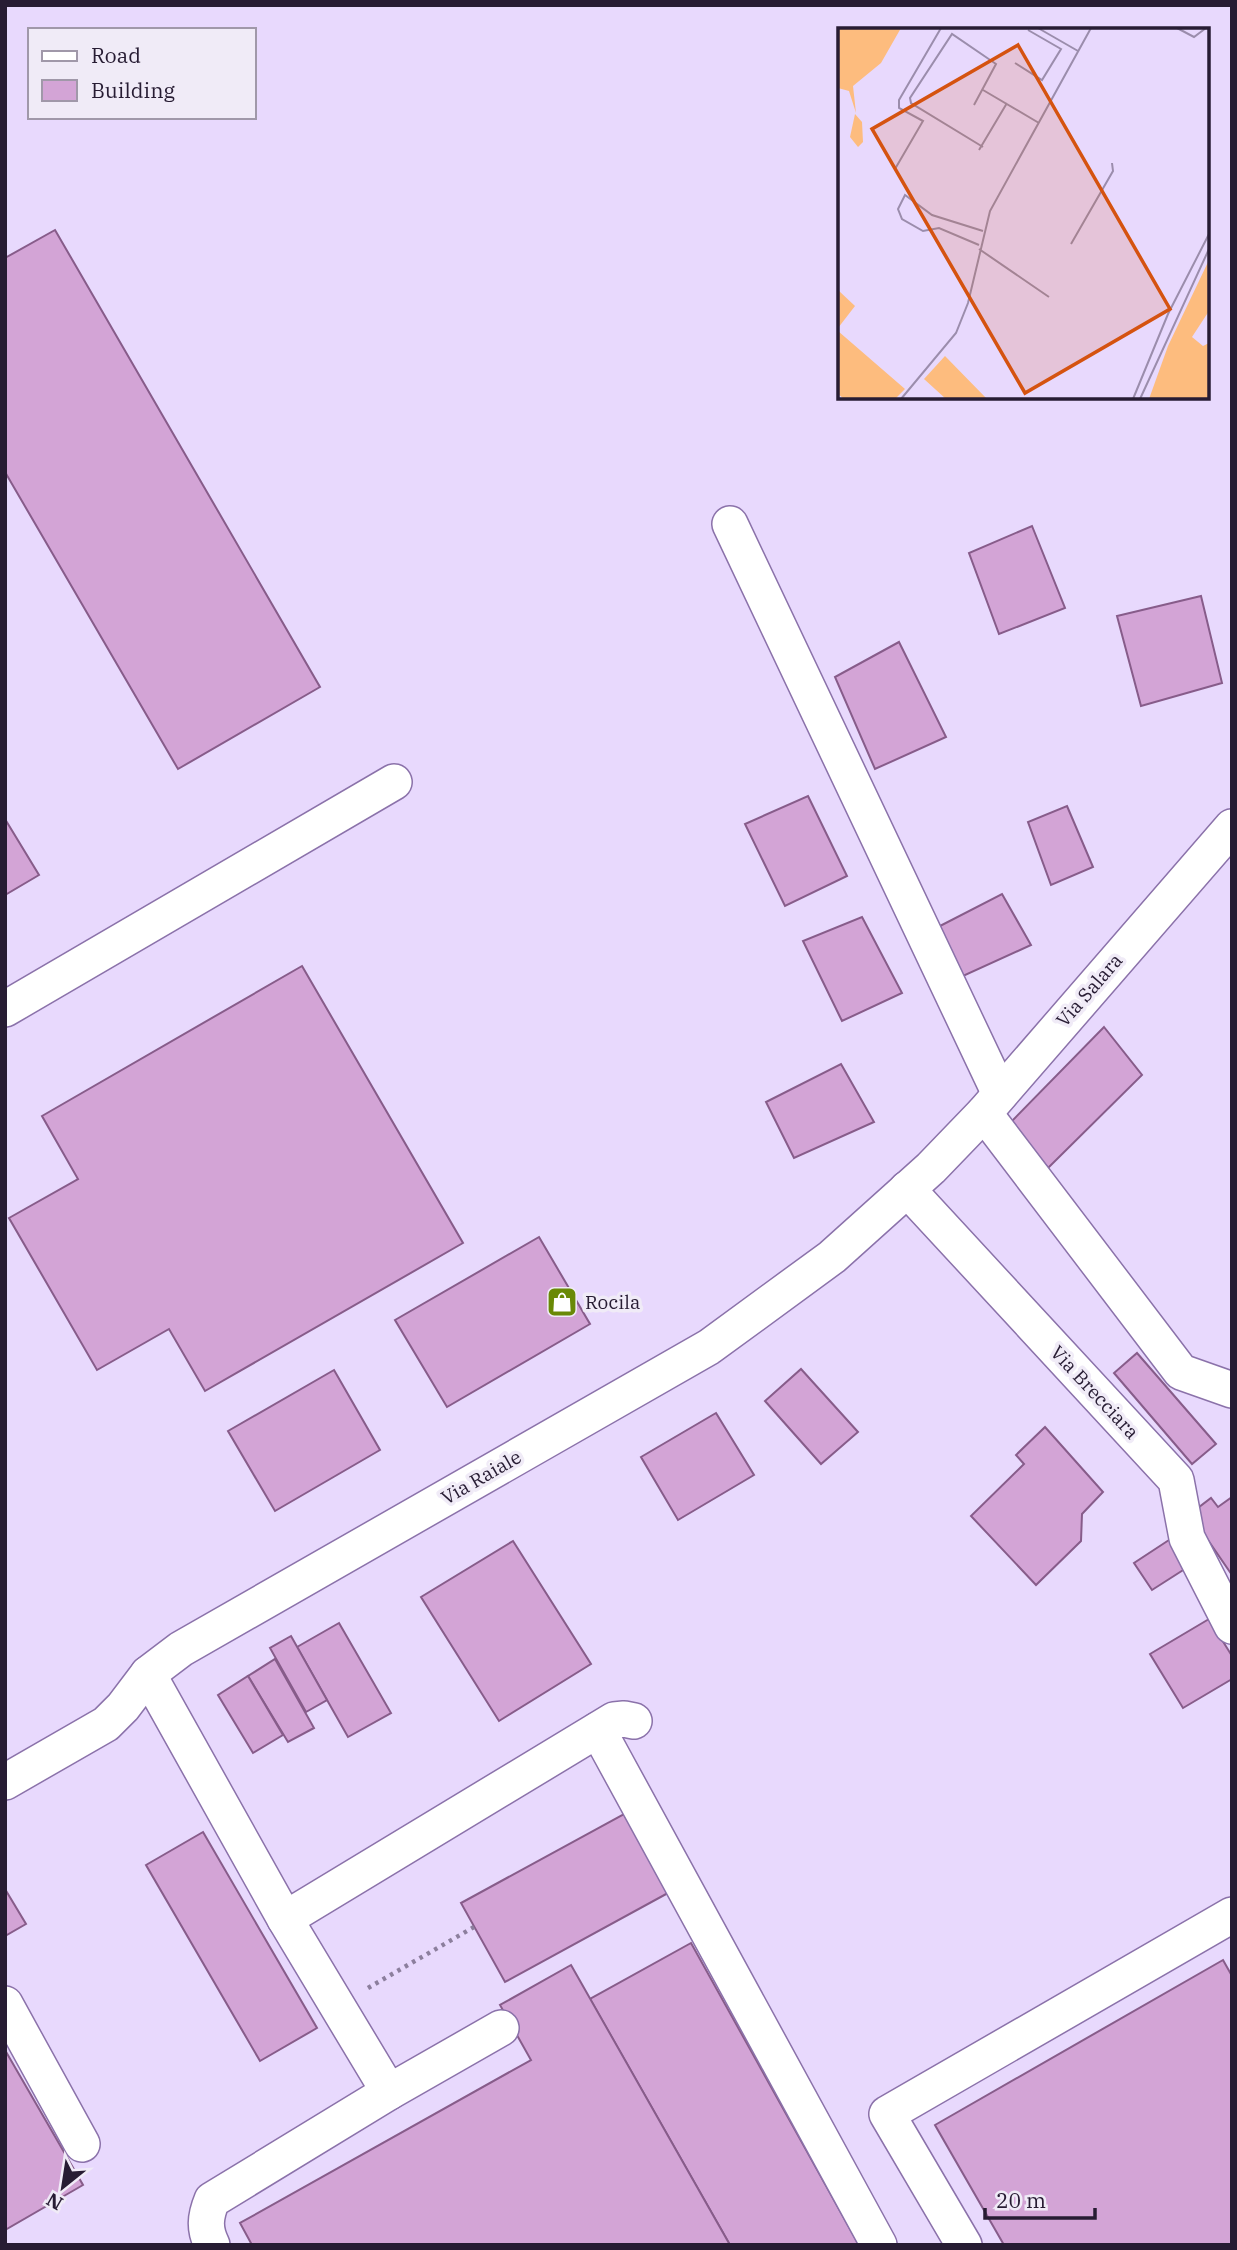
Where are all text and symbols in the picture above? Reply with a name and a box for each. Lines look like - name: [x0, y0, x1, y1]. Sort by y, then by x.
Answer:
- legend: [28, 28, 256, 119]
- inset map: [838, 28, 1209, 399]
- text: Road: [91, 41, 141, 69]
- text: Building: [91, 76, 176, 104]
- street label: Via Salara: [1051, 948, 1127, 1032]
- shop icon: Rocila: [545, 1285, 579, 1319]
- place label: Rocila: [585, 1290, 640, 1314]
- street label: Via Brecciara: [1046, 1340, 1144, 1444]
- street label: Via Raiale: [437, 1445, 525, 1509]
- north arrow: [28, 2152, 98, 2222]
- scale bar: [985, 2176, 1095, 2220]
- text: 20 m: [996, 2186, 1046, 2214]
- text: N: [42, 2188, 67, 2216]

